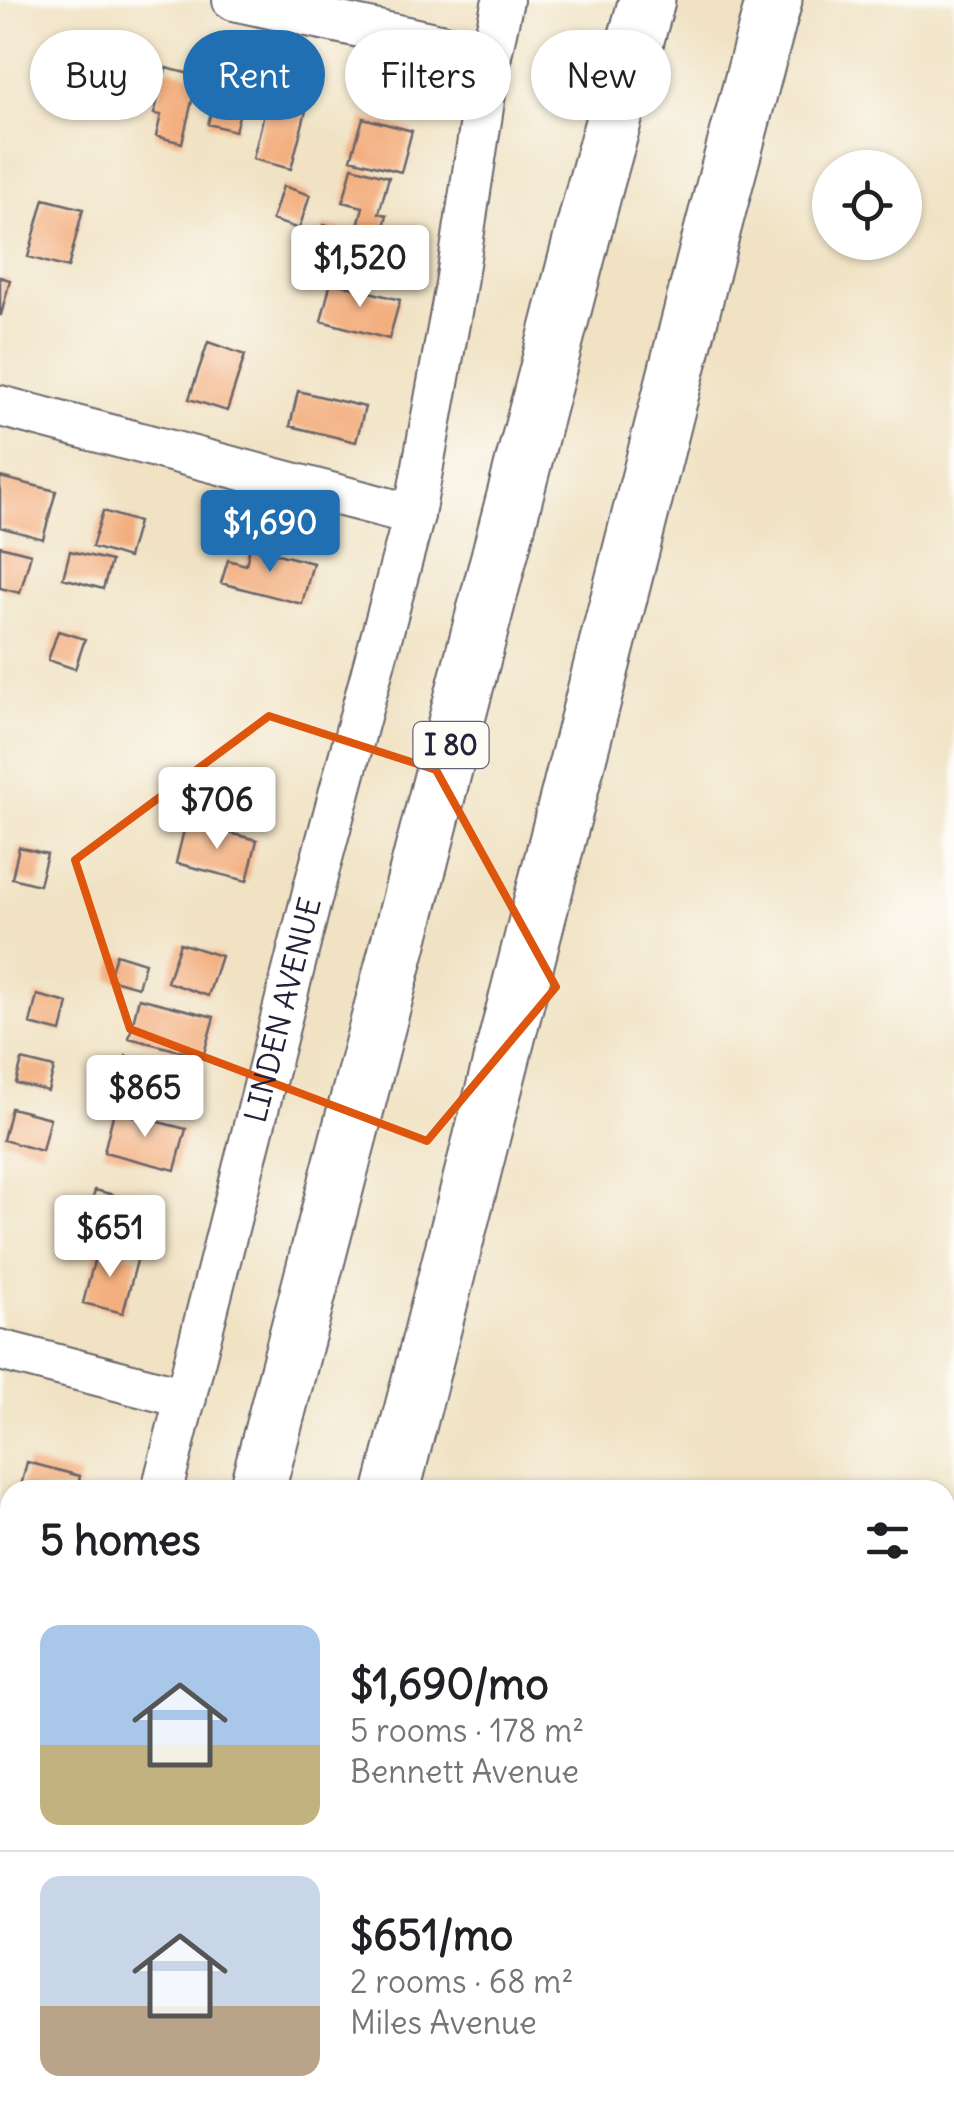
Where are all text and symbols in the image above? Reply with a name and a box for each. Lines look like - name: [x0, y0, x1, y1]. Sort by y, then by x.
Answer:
- chip: Buy: [30, 30, 163, 120]
- chip: Rent: [183, 30, 325, 120]
- chip: Filters: [345, 30, 511, 120]
- chip: New: [531, 30, 671, 120]
- map controls: [812, 150, 922, 260]
- button: locate: [812, 150, 922, 260]
- pin: $1,520: [279, 225, 441, 310]
- text: $1,520: [313, 237, 407, 278]
- pin: $1,690: [189, 490, 351, 575]
- text: $1,690: [223, 502, 317, 543]
- road number: I 80: [414, 722, 488, 768]
- pin: $706: [158, 767, 276, 852]
- text: $706: [181, 779, 253, 820]
- street label: LINDEN AVENUE: [236, 893, 329, 1126]
- pin: $865: [86, 1055, 204, 1140]
- text: $865: [108, 1067, 182, 1108]
- pin: $651: [51, 1195, 169, 1280]
- text: $651: [76, 1207, 144, 1248]
- icon: filters: [860, 1513, 915, 1568]
- text: 5 homes: [40, 1514, 201, 1566]
- text: $1,690/mo: [350, 1658, 549, 1710]
- icon: home: [120, 1665, 240, 1785]
- text: 5 rooms · 178 m²: [350, 1710, 584, 1751]
- text: Bennett Avenue: [350, 1751, 579, 1792]
- text: $651/mo: [350, 1909, 513, 1961]
- icon: home: [120, 1916, 240, 2036]
- text: 2 rooms · 68 m²: [350, 1961, 573, 2002]
- text: Miles Avenue: [350, 2002, 537, 2043]

